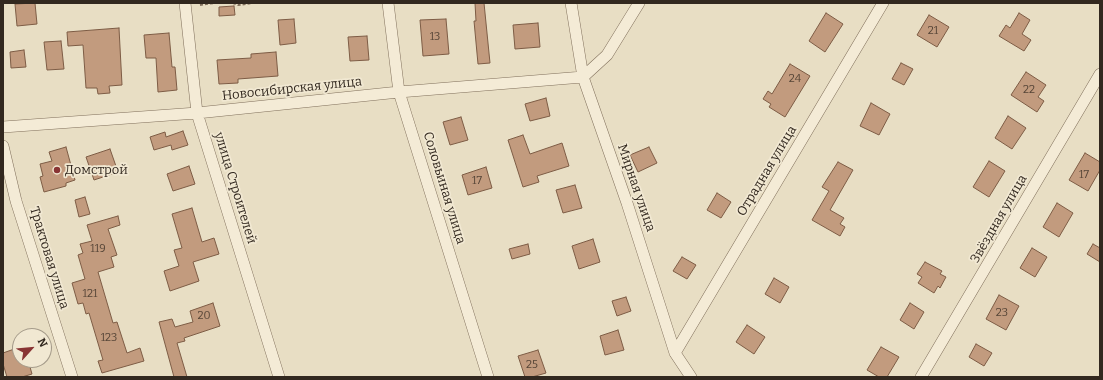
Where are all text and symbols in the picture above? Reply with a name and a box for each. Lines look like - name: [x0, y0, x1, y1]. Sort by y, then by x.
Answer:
- house number: 21: [928, 24, 938, 38]
- house number: 13: [430, 30, 440, 44]
- house number: 24: [789, 72, 801, 86]
- street label: Новосибирская улица: [221, 74, 363, 104]
- house number: 22: [1023, 83, 1035, 97]
- street label: Отрадная улица: [734, 123, 800, 219]
- street label: улица Строителей: [211, 130, 259, 246]
- street label: Соловьиная улица: [420, 130, 468, 246]
- street label: Мирная улица: [614, 142, 658, 234]
- place label: Домстрой: [65, 162, 128, 178]
- marker: Домстрой: [52, 165, 62, 175]
- house number: 17: [1079, 168, 1089, 182]
- street label: Звёздная улица: [967, 172, 1031, 266]
- house number: 17: [472, 174, 482, 188]
- street label: Трактовая улица: [26, 205, 72, 311]
- house number: 119: [90, 242, 106, 256]
- house number: 121: [83, 287, 97, 301]
- house number: 23: [996, 306, 1008, 320]
- house number: 20: [197, 309, 211, 323]
- north arrow: [12, 328, 52, 368]
- house number: 123: [101, 331, 117, 345]
- text: N: [35, 336, 50, 350]
- house number: 25: [526, 358, 538, 372]

